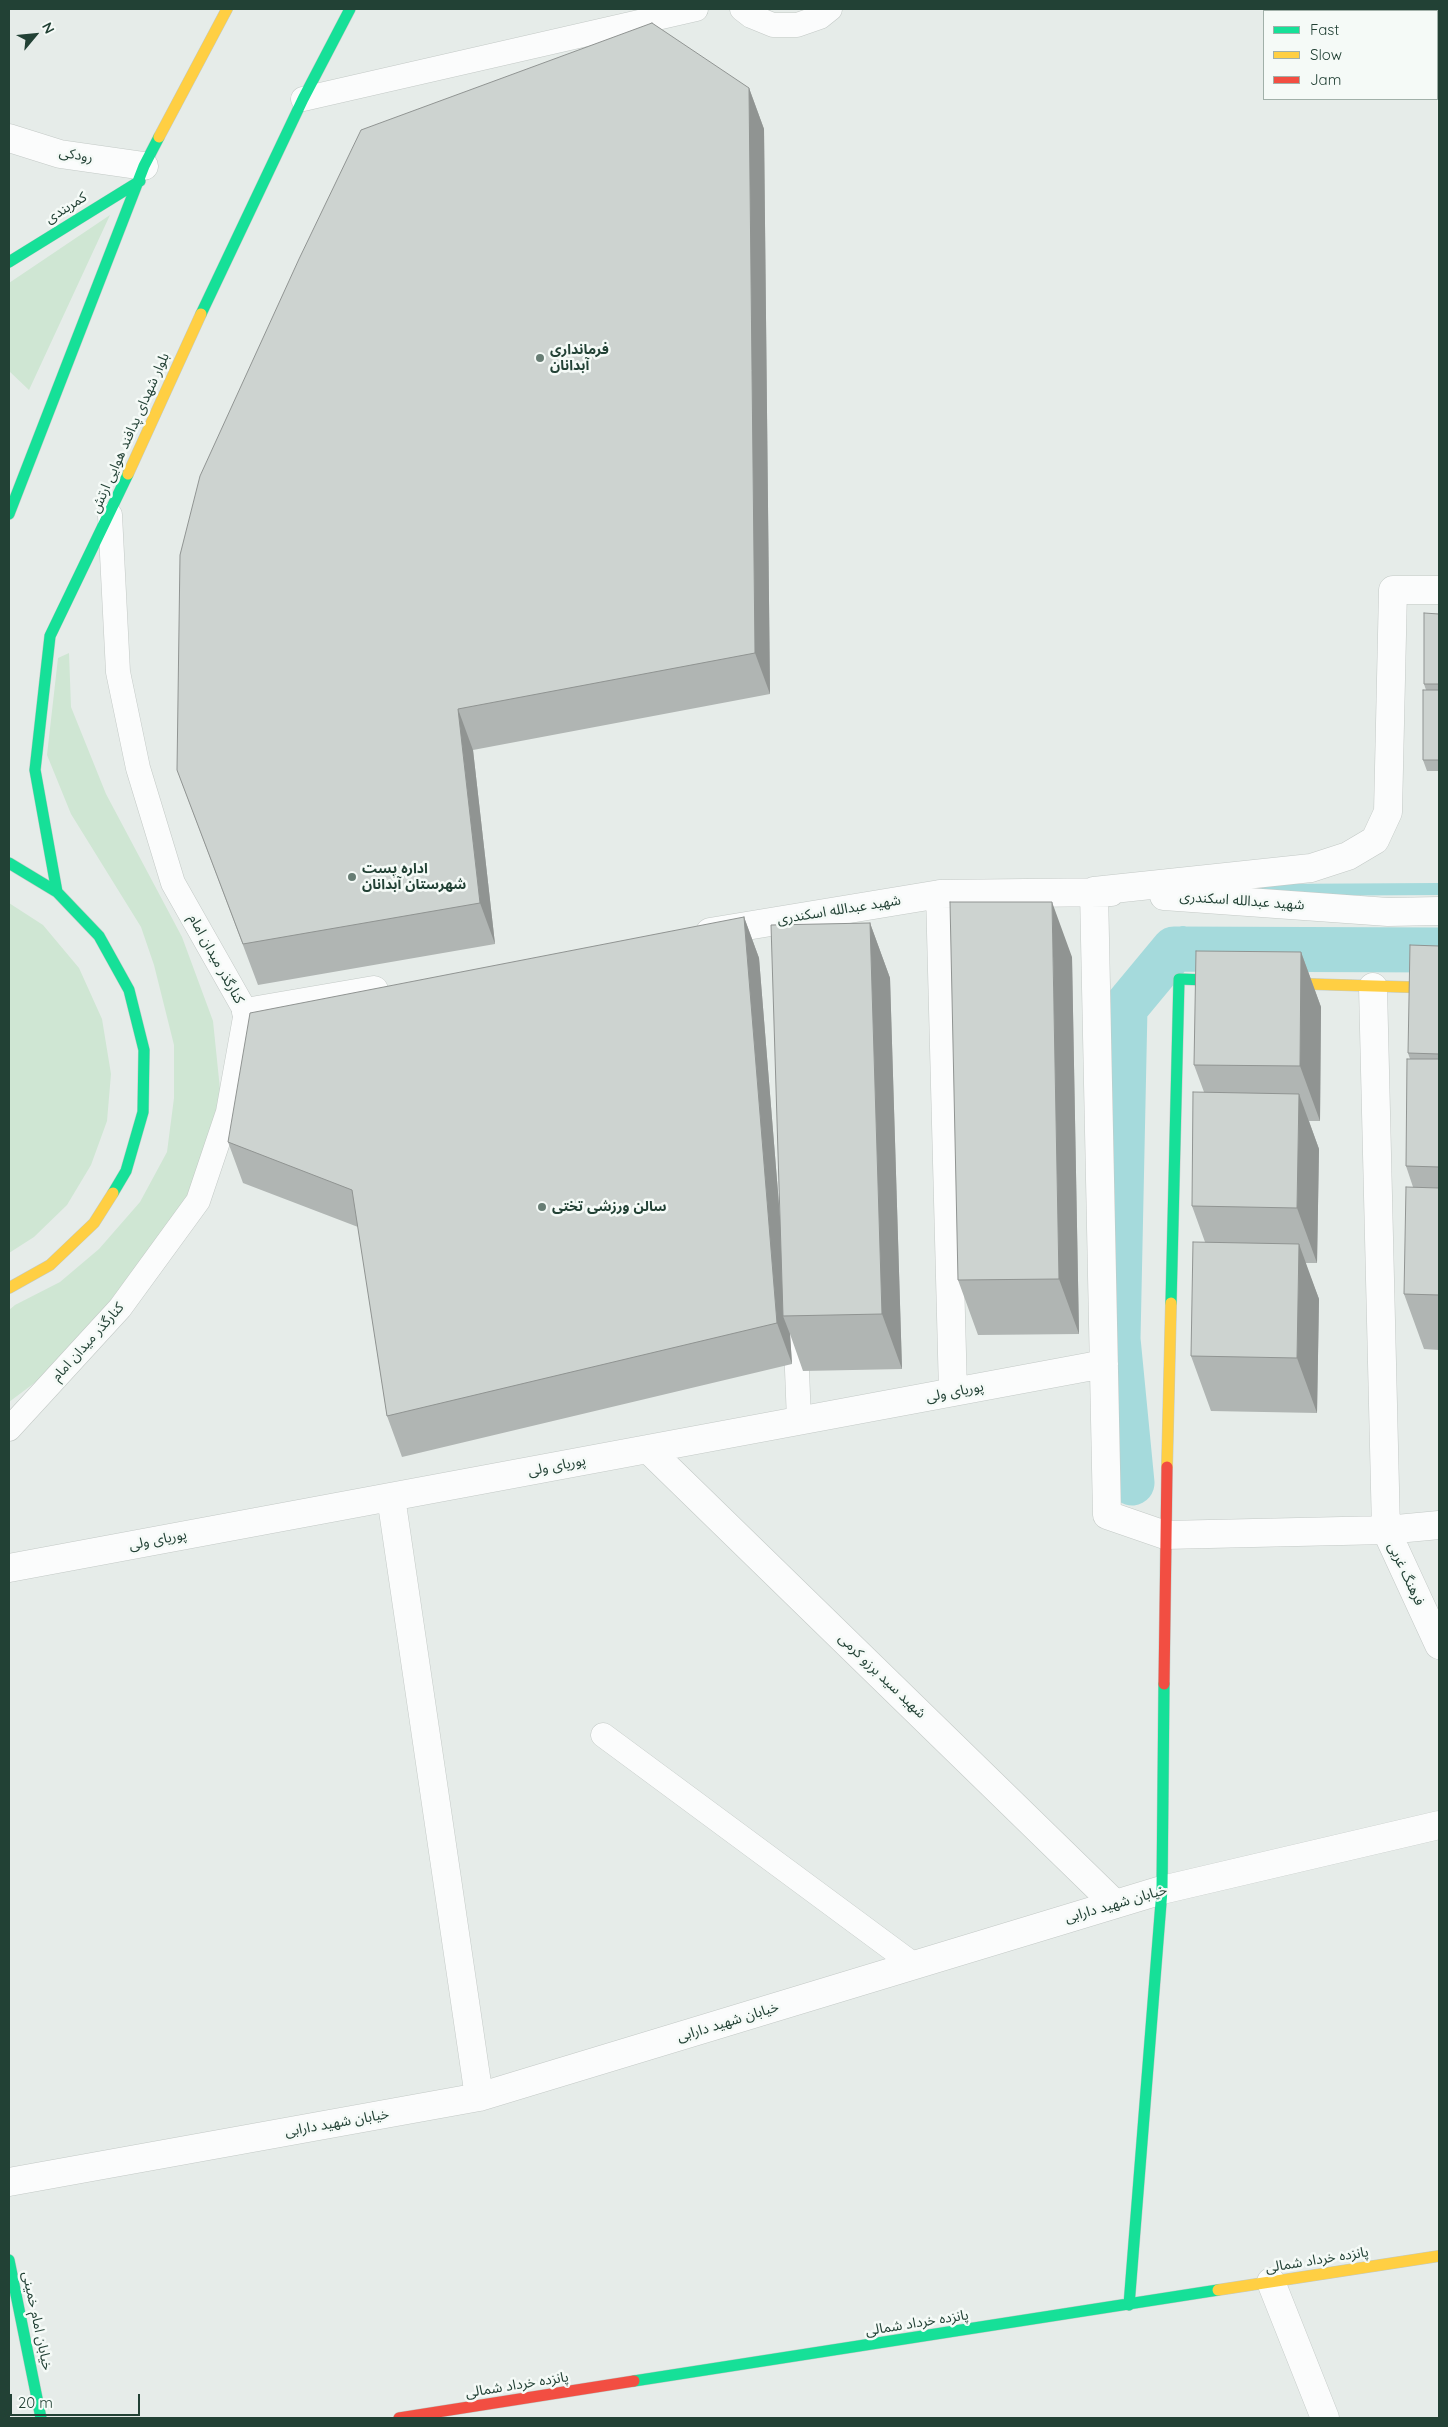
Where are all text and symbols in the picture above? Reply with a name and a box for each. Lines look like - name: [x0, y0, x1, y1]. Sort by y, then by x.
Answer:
- north arrow: [10, 10, 60, 60]
- legend: [1263, 10, 1438, 100]
- text: N: [38, 19, 59, 37]
- text: Fast: [1310, 20, 1339, 39]
- text: Slow: [1310, 45, 1342, 64]
- text: Jam: [1310, 70, 1341, 89]
- street label: رودکی: [58, 144, 94, 166]
- street label: کمربندی: [42, 189, 90, 227]
- place label: فرمانداری آبدانان: [550, 342, 609, 374]
- street label: بلوار شهدای پدافند هوایی ارتش: [87, 350, 173, 516]
- marker: فرمانداری آبدانان: [534, 352, 546, 364]
- place label: اداره پست شهرستان آبدانان: [362, 861, 466, 894]
- marker: اداره پست شهرستان آبدانان: [346, 871, 358, 883]
- street label: شهید عبدالله اسکندری: [1179, 888, 1305, 914]
- street label: شهید عبدالله اسکندری: [776, 892, 902, 928]
- street label: کنارگذر میدان امام: [184, 911, 248, 1007]
- place label: سالن ورزشی تختی: [552, 1199, 667, 1215]
- marker: سالن ورزشی تختی: [536, 1201, 548, 1213]
- street label: کنارگذر میدان امام: [48, 1299, 128, 1385]
- street label: پوریای ولی: [925, 1378, 985, 1406]
- street label: پوریای ولی: [527, 1452, 587, 1480]
- street label: پوریای ولی: [128, 1526, 188, 1554]
- street label: فرهنگ غربی: [1384, 1540, 1428, 1608]
- street label: شهید سید برزو کرمی: [835, 1630, 929, 1722]
- street label: خیابان شهید دارابی: [1063, 1881, 1169, 1927]
- street label: خیابان شهید دارابی: [675, 1999, 781, 2045]
- street label: خیابان شهید دارابی: [284, 2106, 390, 2140]
- street label: پانزده خرداد شمالی: [1264, 2244, 1370, 2276]
- street label: خیابان امام خمینی: [18, 2270, 56, 2372]
- street label: پانزده خرداد شمالی: [864, 2307, 970, 2339]
- street label: پانزده خرداد شمالی: [464, 2369, 570, 2401]
- scale bar: [12, 2384, 142, 2416]
- text: 20 m: [18, 2393, 53, 2412]

